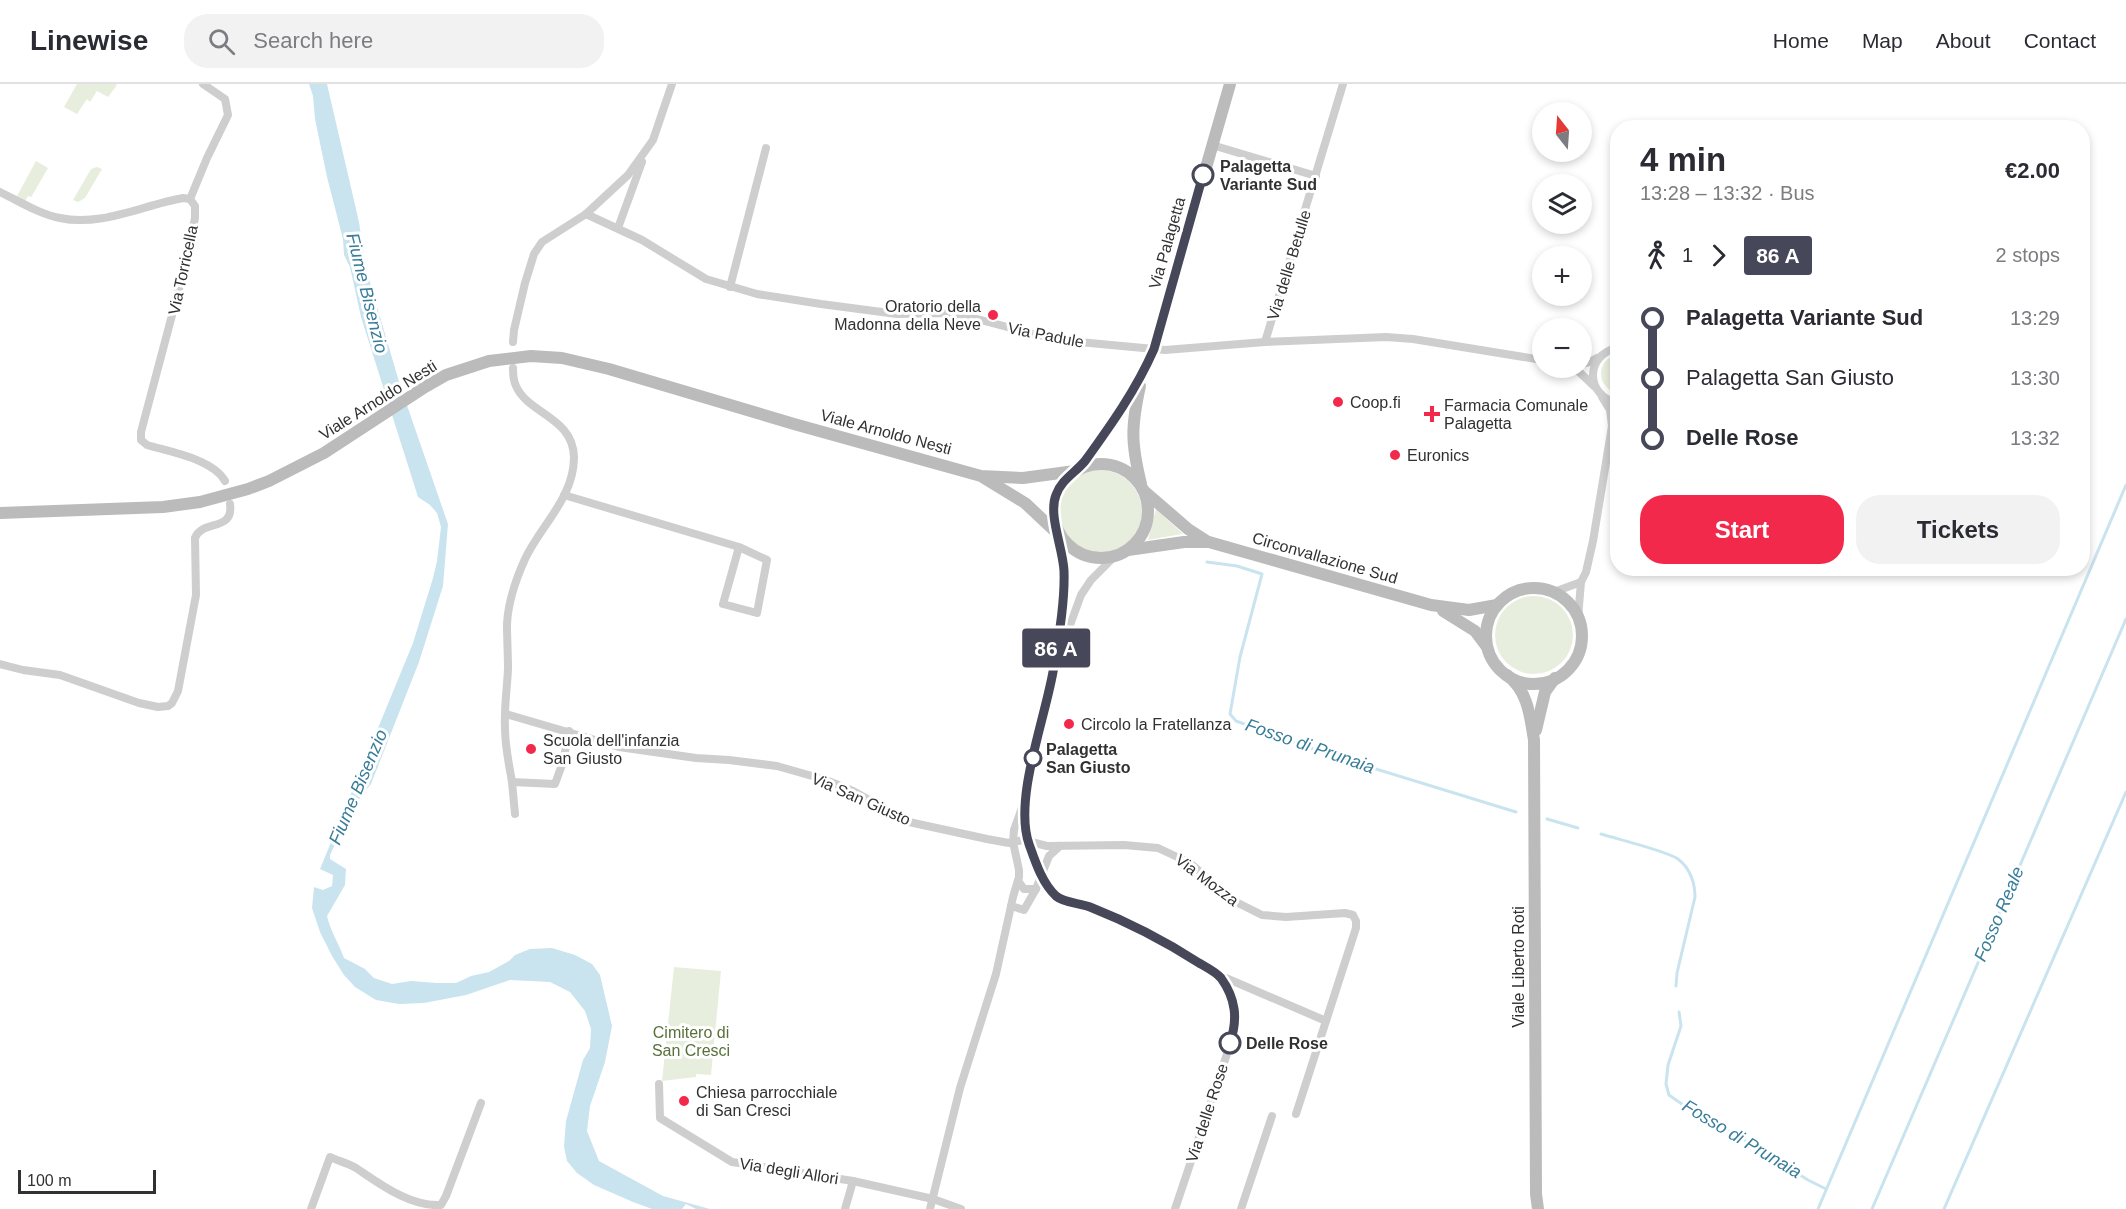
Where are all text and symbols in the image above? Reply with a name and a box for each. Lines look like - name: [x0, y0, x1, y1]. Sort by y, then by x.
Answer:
- search box: [184, 14, 604, 68]
- text: Linewise: [30, 25, 148, 56]
- icon: search: [205, 25, 238, 58]
- text: Search here: [253, 28, 373, 53]
- text: Home: [1773, 29, 1829, 52]
- text: Map: [1862, 29, 1903, 52]
- text: About: [1936, 29, 1991, 52]
- text: Contact: [2024, 29, 2096, 52]
- north arrow: [1532, 102, 1592, 162]
- map controls: [1532, 102, 1592, 378]
- text: 4 min: [1640, 141, 1726, 178]
- place label: Palagetta Variante Sud: [1220, 158, 1317, 193]
- text: €2.00: [2005, 158, 2060, 183]
- marker: Palagetta Variante Sud: [1192, 164, 1214, 186]
- button: layers: [1532, 174, 1592, 234]
- text: 13:28 – 13:32 · Bus: [1640, 182, 1815, 204]
- street label: Via Palagetta: [1146, 195, 1188, 291]
- street label: Via delle Betulle: [1264, 208, 1314, 322]
- street label: Via Torricella: [165, 224, 201, 316]
- water label: Fiume Bisenzio: [342, 231, 392, 355]
- icon: walk: [1640, 239, 1673, 272]
- icon: forward: [1702, 239, 1735, 272]
- text: 1: [1682, 244, 1693, 266]
- text: 86 A: [1756, 244, 1800, 267]
- text: 2 stops: [1996, 244, 2060, 266]
- button: +: [1532, 246, 1592, 306]
- place label: Oratorio della Madonna della Neve: [834, 298, 981, 333]
- text: Palagetta Variante Sud: [1686, 305, 1923, 330]
- text: 13:29: [2010, 307, 2060, 329]
- marker: Oratorio della Madonna della Neve: [986, 308, 1000, 322]
- button: −: [1532, 318, 1592, 378]
- street label: Via Padule: [1007, 319, 1086, 351]
- street label: Viale Arnoldo Nesti: [316, 357, 440, 443]
- text: Palagetta San Giusto: [1686, 365, 1894, 390]
- text: 13:30: [2010, 367, 2060, 389]
- place label: Coop.fi: [1350, 394, 1401, 411]
- marker: Coop.fi: [1331, 395, 1345, 409]
- place label: Farmacia Comunale Palagetta: [1444, 397, 1588, 432]
- street label: Viale Arnoldo Nesti: [819, 406, 953, 458]
- marker: Farmacia Comunale Palagetta: [1425, 407, 1439, 421]
- text: Delle Rose: [1686, 425, 1799, 450]
- text: 13:32: [2010, 427, 2060, 449]
- place label: Euronics: [1407, 447, 1469, 464]
- marker: Euronics: [1388, 448, 1402, 462]
- button: Start: [1640, 495, 1844, 564]
- button: Tickets: [1856, 495, 2060, 564]
- street label: Circonvallazione Sud: [1250, 529, 1400, 587]
- line badge: 86 A: [1014, 628, 1098, 668]
- text: 86 A: [1034, 637, 1078, 660]
- water label: Fosso di Prunaia: [1243, 715, 1377, 777]
- place label: Circolo la Fratellanza: [1081, 716, 1231, 733]
- marker: Circolo la Fratellanza: [1062, 717, 1076, 731]
- water label: Fiume Bisenzio: [325, 726, 391, 848]
- place label: Scuola dell'infanzia San Giusto: [543, 732, 680, 767]
- place label: Palagetta San Giusto: [1046, 741, 1131, 776]
- marker: Scuola dell'infanzia San Giusto: [524, 742, 538, 756]
- marker: Palagetta San Giusto: [1024, 749, 1042, 767]
- street label: Via San Giusto: [809, 770, 913, 828]
- street label: Via Mozza: [1172, 851, 1242, 909]
- water label: Fosso Reale: [1970, 864, 2028, 964]
- street label: Viale Liberto Roti: [1510, 906, 1527, 1028]
- park label: Cimitero di San Cresci: [652, 1024, 730, 1059]
- marker: Delle Rose: [1219, 1032, 1241, 1054]
- place label: Delle Rose: [1246, 1035, 1328, 1052]
- street label: Via delle Rose: [1183, 1061, 1231, 1165]
- place label: Chiesa parrocchiale di San Cresci: [696, 1084, 838, 1119]
- marker: Chiesa parrocchiale di San Cresci: [677, 1094, 691, 1108]
- water label: Fosso di Prunaia: [1679, 1096, 1805, 1182]
- street label: Via degli Allori: [738, 1155, 840, 1187]
- scale bar: [18, 1167, 156, 1194]
- text: 100 m: [27, 1172, 71, 1189]

